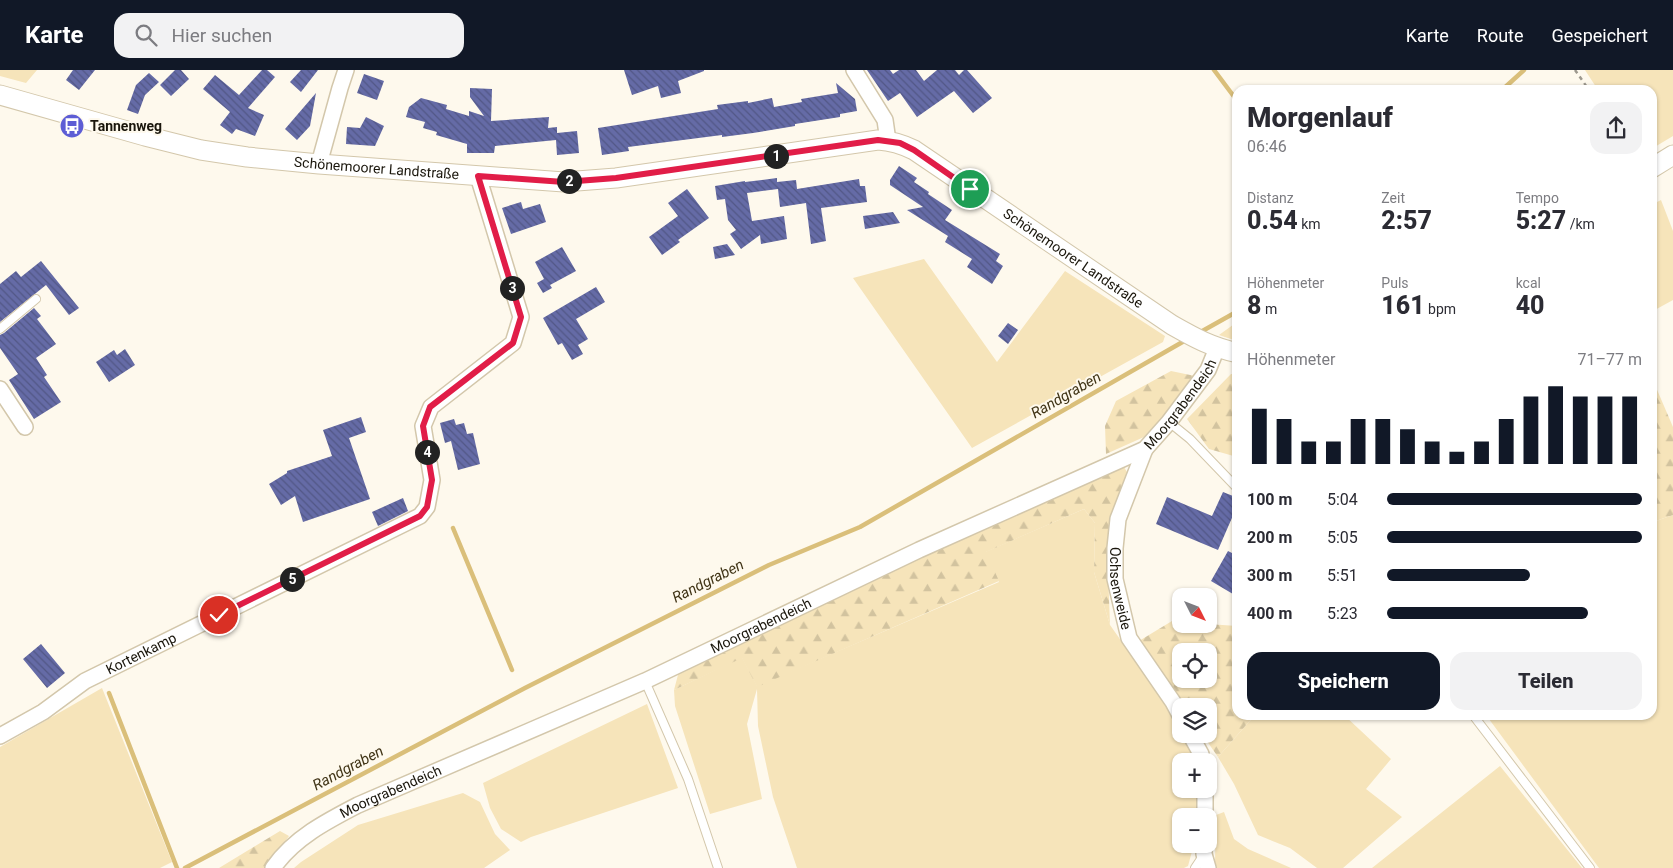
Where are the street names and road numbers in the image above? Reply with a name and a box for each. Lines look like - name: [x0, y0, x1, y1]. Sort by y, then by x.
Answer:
- street label: Schönemoorer Landstraße: [293, 154, 460, 182]
- street label: Schönemoorer Landstraße: [1000, 205, 1146, 311]
- street label: Moorgrabendeich: [1141, 357, 1220, 453]
- street label: Ochsenweide: [1107, 547, 1135, 631]
- street label: Moorgrabendeich: [708, 595, 814, 656]
- street label: Kortenkamp: [103, 629, 179, 677]
- street label: Moorgrabendeich: [337, 762, 444, 821]

